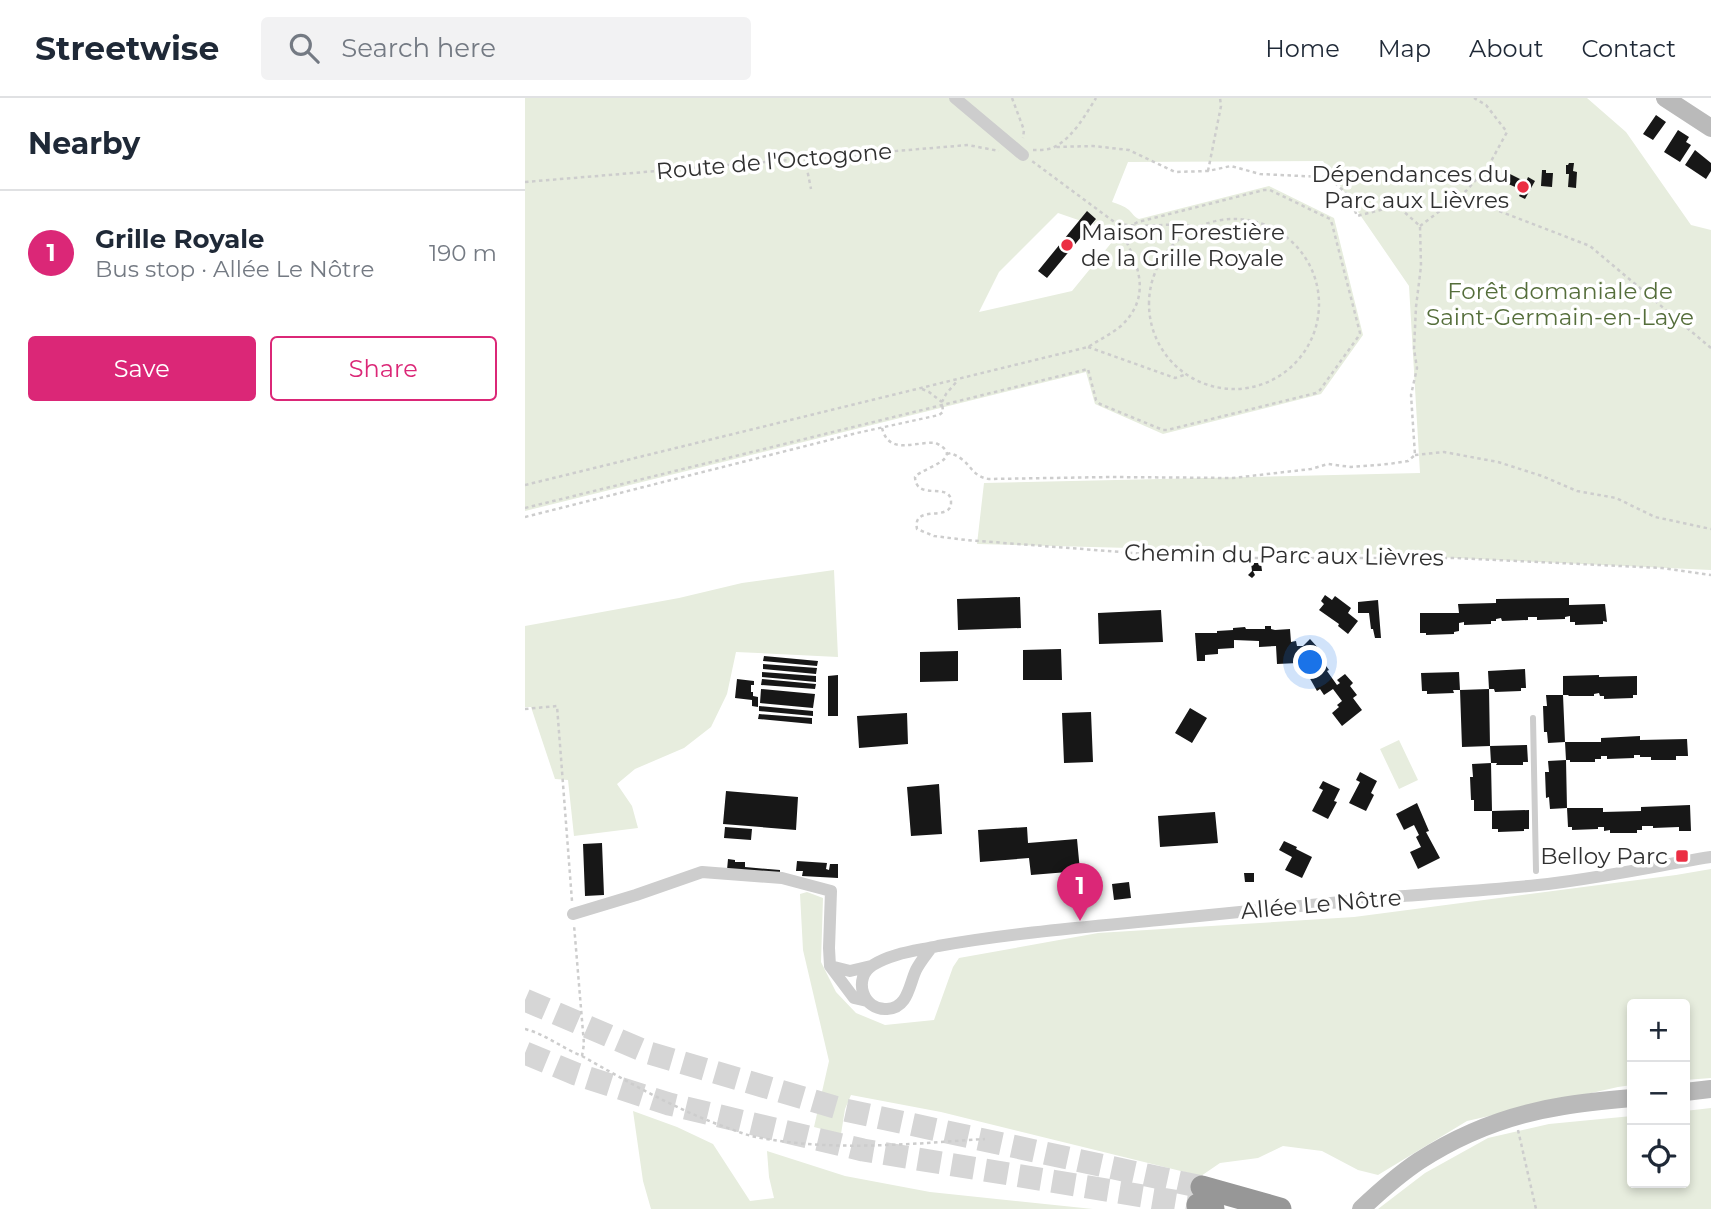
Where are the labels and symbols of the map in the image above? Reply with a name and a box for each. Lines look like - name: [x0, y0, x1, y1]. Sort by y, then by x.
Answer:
- street label: Route de l'Octogone: [655, 137, 893, 185]
- place label: Dépendances du Parc aux Lièvres: [1311, 160, 1509, 214]
- marker: Dépendances du Parc aux Lièvres: [1515, 179, 1531, 195]
- place label: Maison Forestière de la Grille Royale: [1081, 218, 1285, 272]
- marker: Maison Forestière de la Grille Royale: [1059, 237, 1075, 253]
- park label: Forêt domaniale de Saint-Germain-en-Laye: [1426, 277, 1694, 331]
- street label: Chemin du Parc aux Lièvres: [1124, 538, 1444, 572]
- your location: [1293, 645, 1327, 679]
- place label: Belloy Parc: [1540, 842, 1668, 870]
- marker: Belloy Parc: [1674, 848, 1690, 864]
- pin: 1: [1057, 863, 1103, 921]
- street label: Allée Le Nôtre: [1239, 883, 1403, 925]

